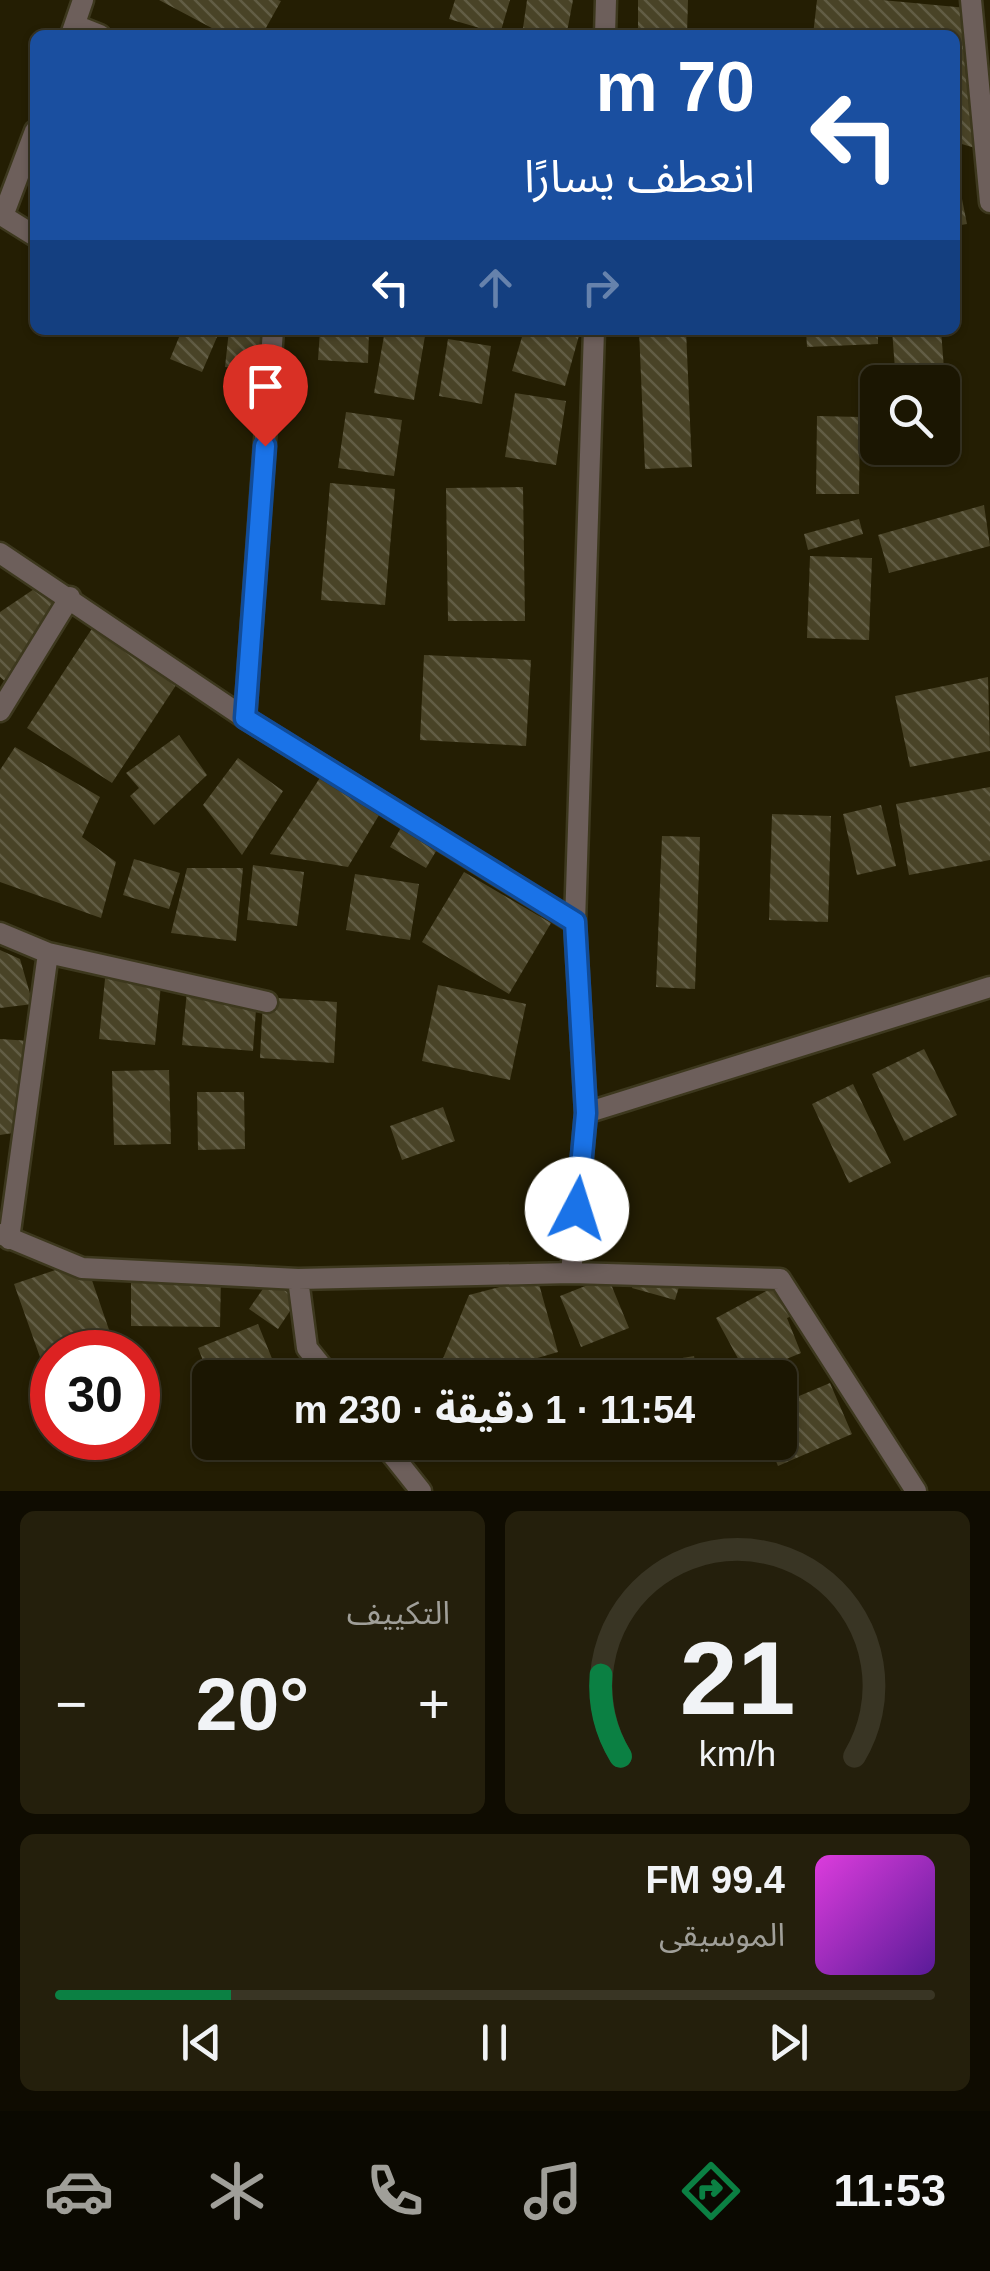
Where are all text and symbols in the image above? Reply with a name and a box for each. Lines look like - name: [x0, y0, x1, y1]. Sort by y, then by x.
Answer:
- text: 70 m: [595, 48, 755, 126]
- icon: left: [790, 70, 920, 200]
- text: انعطف يسارًا: [524, 151, 755, 202]
- icon: left: [363, 260, 418, 315]
- icon: ahead: [468, 260, 523, 315]
- icon: right: [573, 260, 628, 315]
- pin: [223, 344, 308, 447]
- icon: arrive: [238, 359, 293, 414]
- map controls: [860, 365, 960, 465]
- button: search: [860, 365, 960, 465]
- position arrow: [525, 1157, 629, 1261]
- speed limit sign: 30: [30, 1330, 160, 1460]
- text: 11:54 · 1 دقيقة · 230 m: [294, 1389, 695, 1431]
- text: التكييف: [347, 1595, 450, 1631]
- text: 21: [680, 1620, 795, 1736]
- text: 20°: [196, 1662, 309, 1746]
- text: −: [55, 1673, 87, 1735]
- text: +: [418, 1673, 450, 1735]
- text: km/h: [699, 1734, 776, 1774]
- text: 99.4 FM: [646, 1859, 785, 1901]
- text: الموسيقى: [659, 1917, 785, 1953]
- icon: previous: [174, 2015, 229, 2070]
- icon: pause: [467, 2015, 522, 2070]
- icon: next: [761, 2015, 816, 2070]
- icon: car: [44, 2156, 114, 2226]
- icon: climate: [202, 2156, 272, 2226]
- icon: phone: [360, 2156, 430, 2226]
- icon: music: [518, 2156, 588, 2226]
- icon: directions: [676, 2156, 746, 2226]
- text: 11:53: [833, 2165, 946, 2216]

